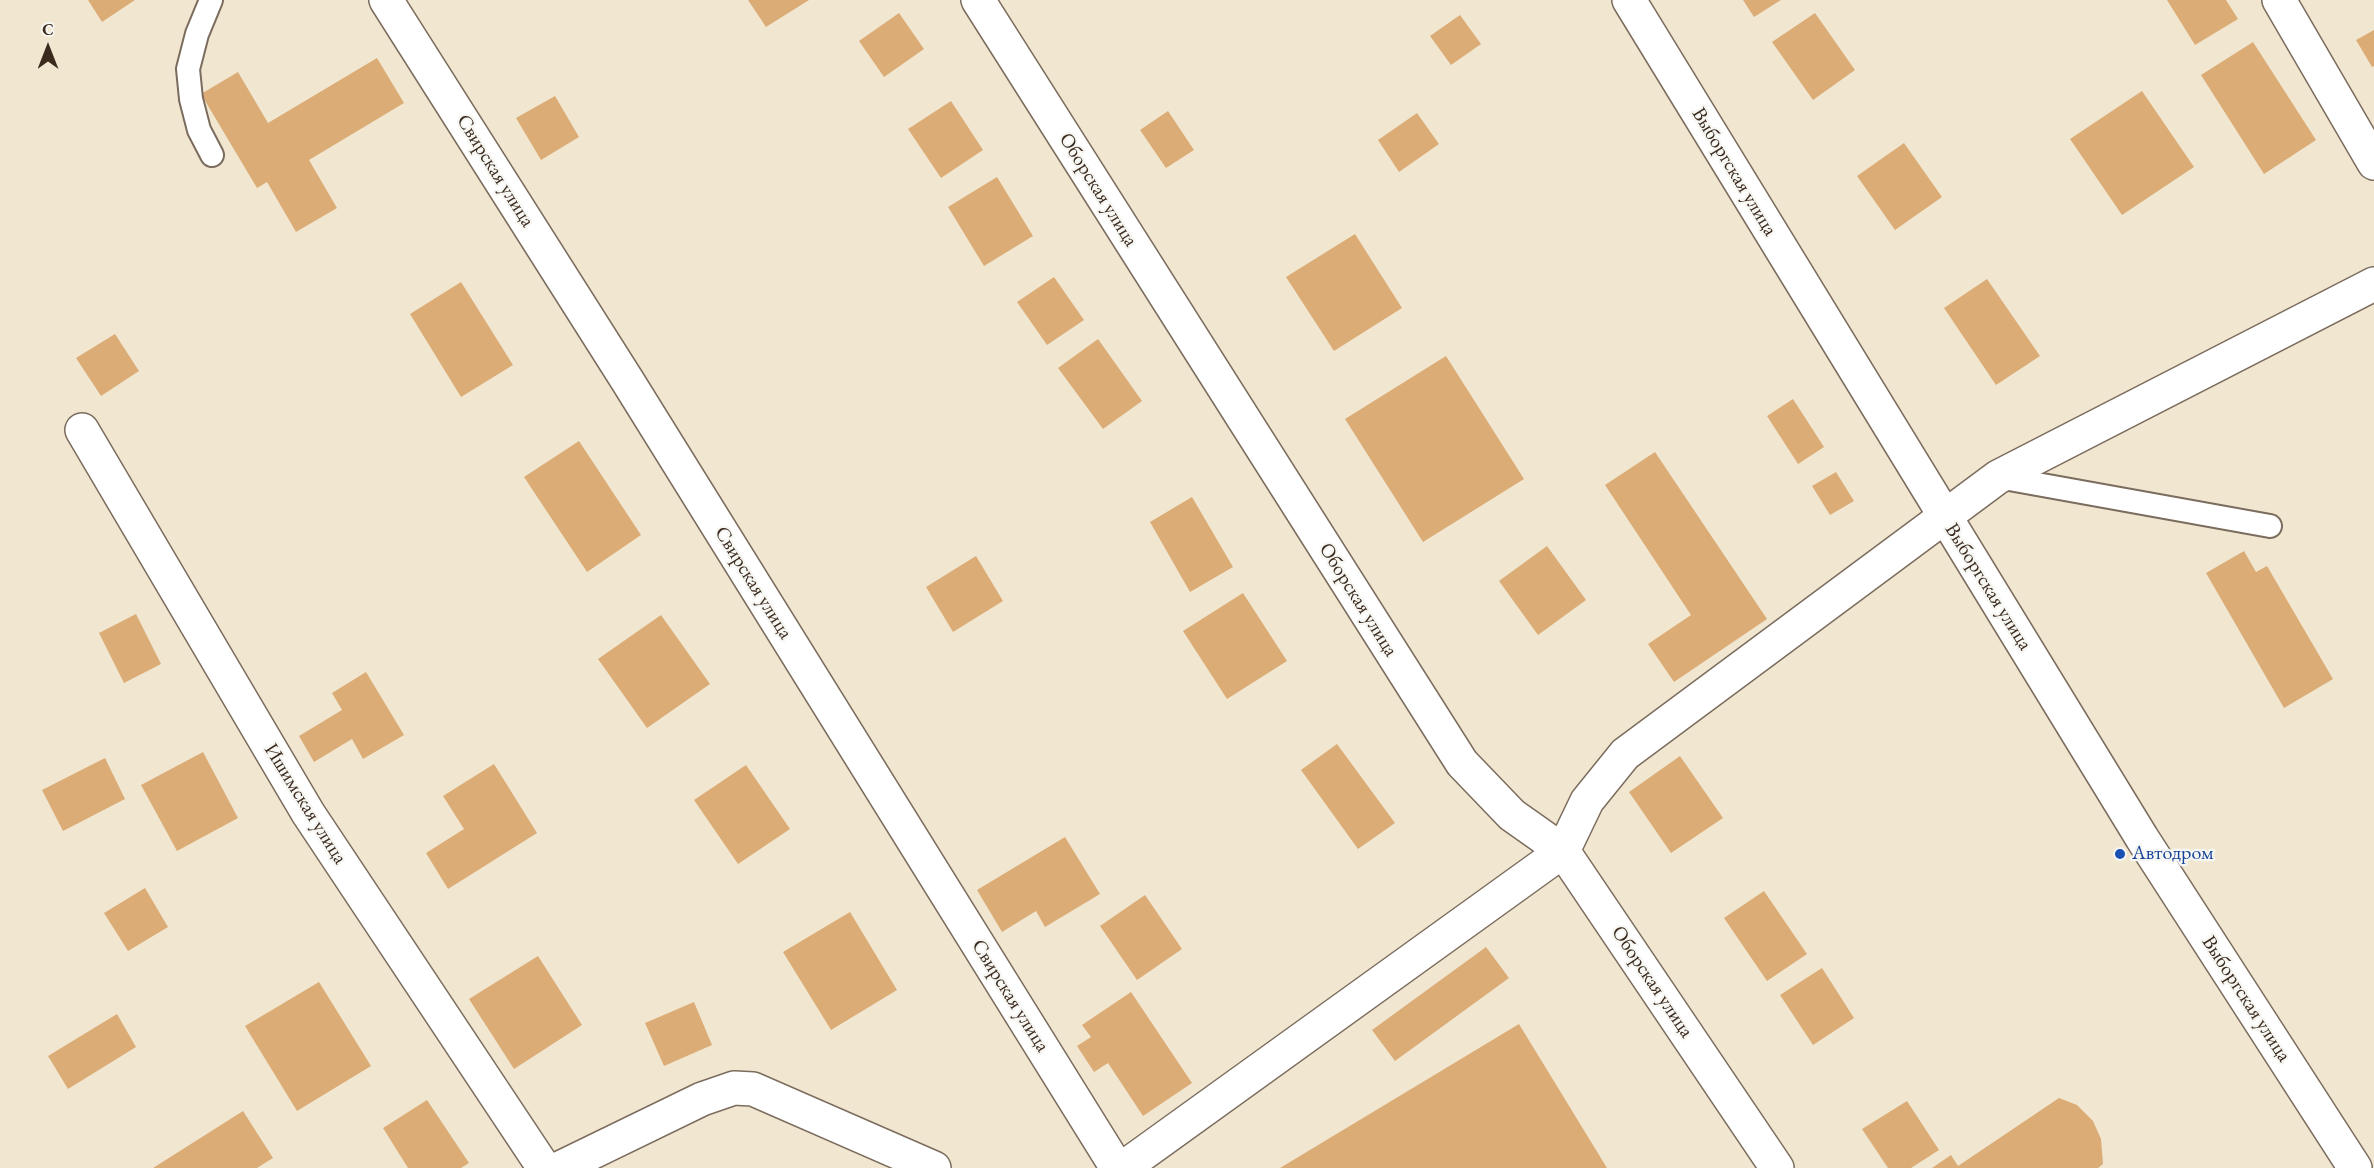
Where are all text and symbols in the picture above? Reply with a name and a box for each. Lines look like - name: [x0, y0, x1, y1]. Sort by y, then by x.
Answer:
- north arrow: [18, 18, 78, 78]
- text: С: [42, 19, 54, 40]
- street label: Выборгская улица: [1686, 103, 1782, 241]
- street label: Свирская улица: [451, 110, 539, 232]
- street label: Оборская улица: [1053, 129, 1143, 251]
- street label: Выборгская улица: [1939, 519, 2037, 655]
- street label: Свирская улица: [709, 522, 797, 644]
- street label: Оборская улица: [1313, 539, 1403, 661]
- street label: Ишимская улица: [258, 739, 352, 869]
- place label: Автодром: [2132, 842, 2214, 866]
- marker: Автодром: [2113, 847, 2127, 861]
- street label: Оборская улица: [1606, 922, 1698, 1042]
- street label: Выборгская улица: [2196, 931, 2296, 1067]
- street label: Свирская улица: [966, 935, 1054, 1057]

